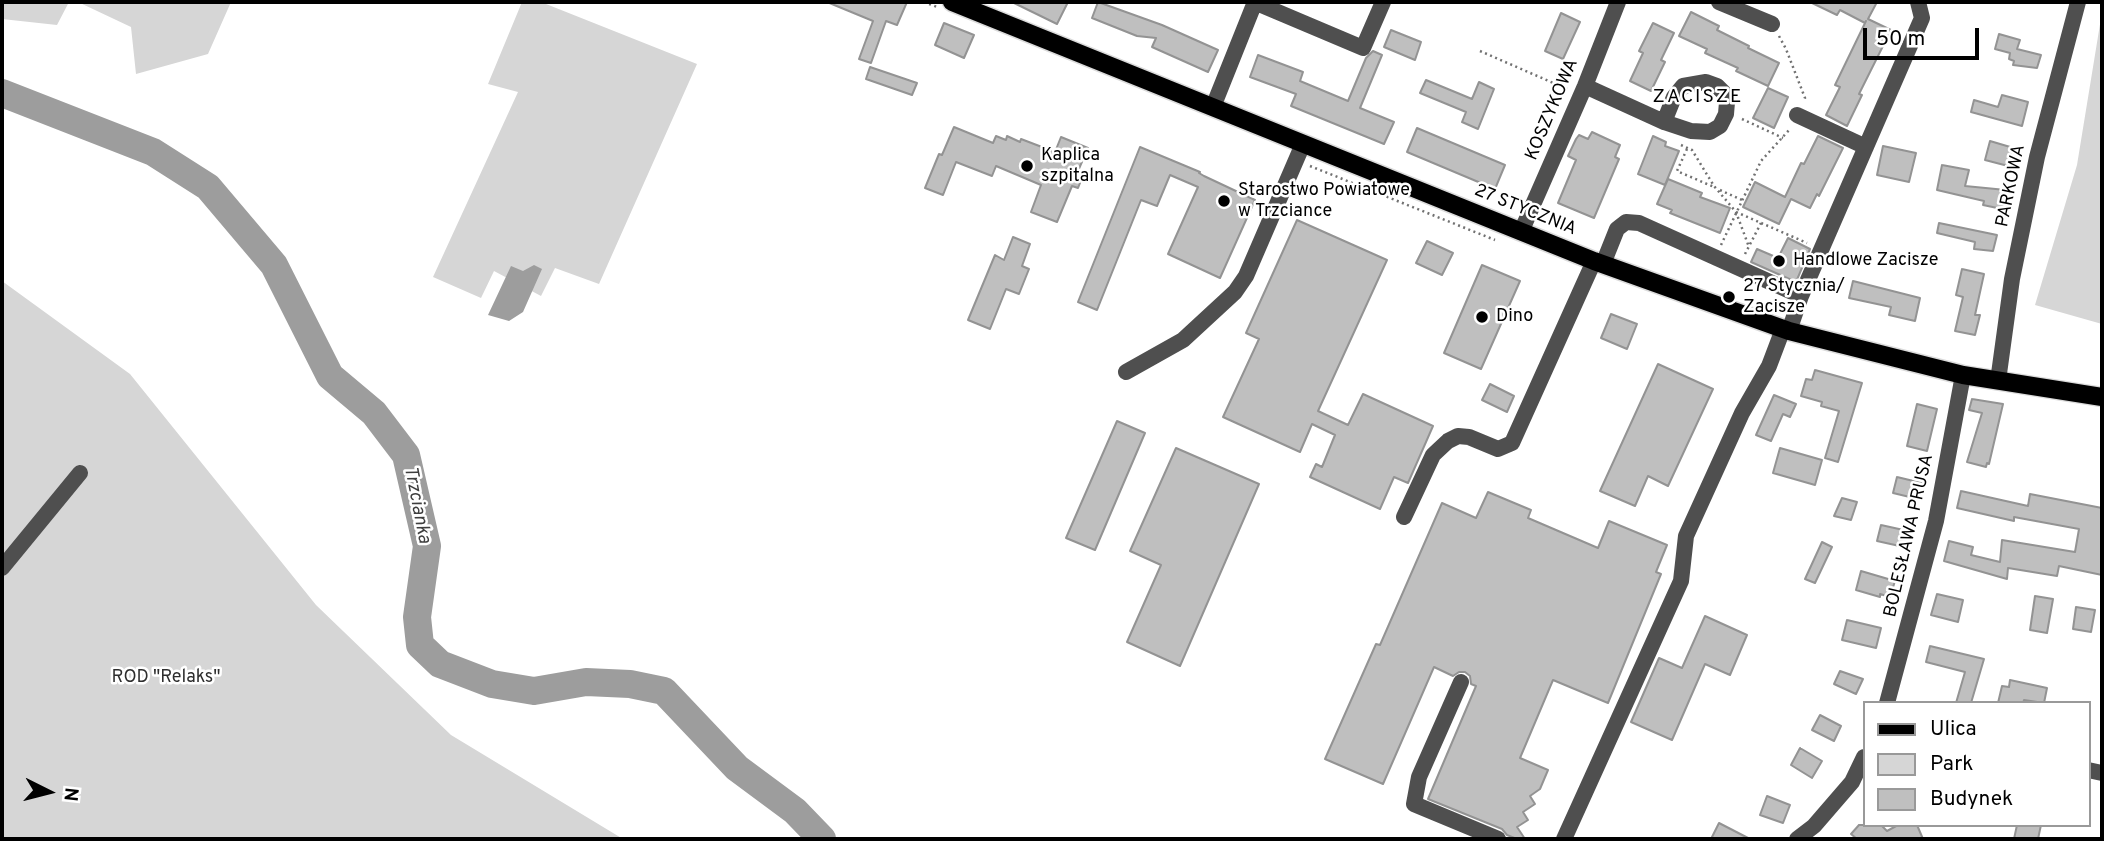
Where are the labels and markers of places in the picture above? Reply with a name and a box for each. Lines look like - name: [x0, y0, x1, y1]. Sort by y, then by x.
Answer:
- place label: Kaplica szpitalna: [1041, 145, 1114, 188]
- marker: Kaplica szpitalna: [1019, 158, 1035, 174]
- place label: Starostwo Powiatowe w Trzciance: [1238, 180, 1410, 222]
- marker: Starostwo Powiatowe w Trzciance: [1216, 193, 1232, 209]
- place label: Handlowe Zacisze: [1793, 250, 1938, 272]
- marker: Handlowe Zacisze: [1771, 253, 1787, 269]
- place label: 27 Stycznia/ Zacisze: [1743, 276, 1845, 318]
- marker: 27 Stycznia/ Zacisze: [1721, 289, 1737, 305]
- place label: Dino: [1496, 306, 1533, 328]
- marker: Dino: [1474, 309, 1490, 325]

